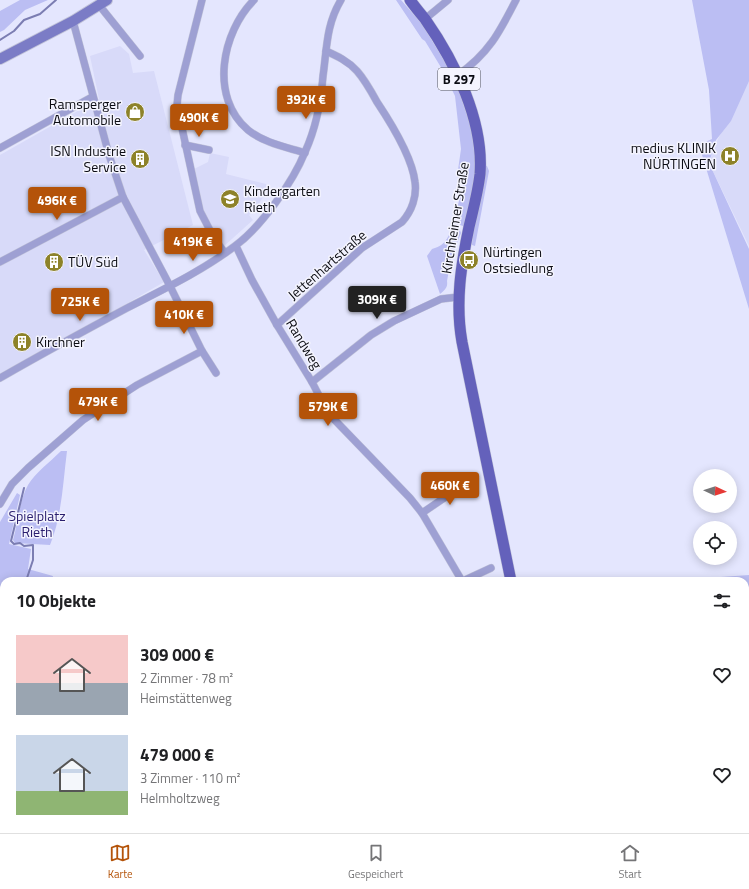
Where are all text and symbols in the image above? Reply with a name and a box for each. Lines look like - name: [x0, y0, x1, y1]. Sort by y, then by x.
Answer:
- road number: B 297: [438, 68, 480, 90]
- pin: 392K €: [273, 86, 339, 120]
- text: 392K €: [286, 89, 326, 109]
- place label: Ramsperger Automobile: [49, 93, 121, 130]
- shop icon: Ramsperger Automobile: [124, 101, 146, 123]
- pin: 490K €: [166, 104, 232, 138]
- text: 490K €: [179, 107, 219, 127]
- place label: medius KLINIK NÜRTINGEN: [631, 137, 716, 174]
- place label: ISN Industrie Service: [50, 140, 126, 177]
- hospital icon: medius KLINIK NÜRTINGEN: [719, 145, 741, 167]
- building icon: ISN Industrie Service: [129, 148, 151, 170]
- street label: Kirchheimer Straße: [435, 160, 474, 275]
- place label: Kindergarten Rieth: [244, 180, 320, 217]
- pin: 496K €: [24, 187, 90, 221]
- school or university icon: Kindergarten Rieth: [219, 188, 241, 210]
- text: 496K €: [37, 190, 77, 210]
- street label: Jettenhartstraße: [283, 225, 371, 305]
- pin: 419K €: [160, 228, 226, 262]
- text: 419K €: [173, 231, 213, 251]
- place label: Nürtingen Ostsiedlung: [483, 241, 553, 278]
- bus stop icon: Nürtingen Ostsiedlung: [458, 249, 480, 271]
- building icon: TÜV Süd: [43, 251, 65, 273]
- place label: TÜV Süd: [68, 251, 118, 272]
- pin: 309K €: [344, 286, 410, 320]
- pin: 725K €: [47, 288, 113, 322]
- text: 309K €: [357, 289, 397, 309]
- text: 725K €: [60, 291, 100, 311]
- pin: 410K €: [151, 301, 217, 335]
- text: 410K €: [164, 304, 204, 324]
- street label: Randweg: [281, 315, 328, 373]
- building icon: Kirchner: [11, 331, 33, 353]
- place label: Kirchner: [36, 331, 85, 352]
- pin: 479K €: [65, 388, 131, 422]
- text: 479K €: [78, 391, 118, 411]
- pin: 579K €: [295, 393, 361, 427]
- text: 579K €: [308, 396, 348, 416]
- north arrow: [693, 469, 737, 513]
- map controls: [693, 469, 737, 565]
- pin: 460K €: [417, 472, 483, 506]
- text: 460K €: [430, 475, 470, 495]
- park label: Spielplatz Rieth: [8, 505, 66, 542]
- button: locate: [693, 521, 737, 565]
- text: 10 Objekte: [16, 588, 96, 614]
- icon: filters: [711, 590, 733, 612]
- text: 309 000 €: [140, 642, 214, 668]
- icon: home: [48, 651, 96, 699]
- icon: heart: [711, 664, 733, 686]
- text: 2 Zimmer · 78 m²: [140, 668, 233, 688]
- text: Heimstättenweg: [140, 688, 232, 708]
- text: 479 000 €: [140, 742, 214, 768]
- icon: home: [48, 751, 96, 799]
- icon: heart: [711, 764, 733, 786]
- text: 3 Zimmer · 110 m²: [140, 768, 241, 788]
- text: Helmholtzweg: [140, 788, 220, 808]
- tab: Karte: [108, 842, 133, 882]
- tab: Gespeichert: [348, 842, 403, 882]
- tab: Start: [618, 842, 641, 882]

